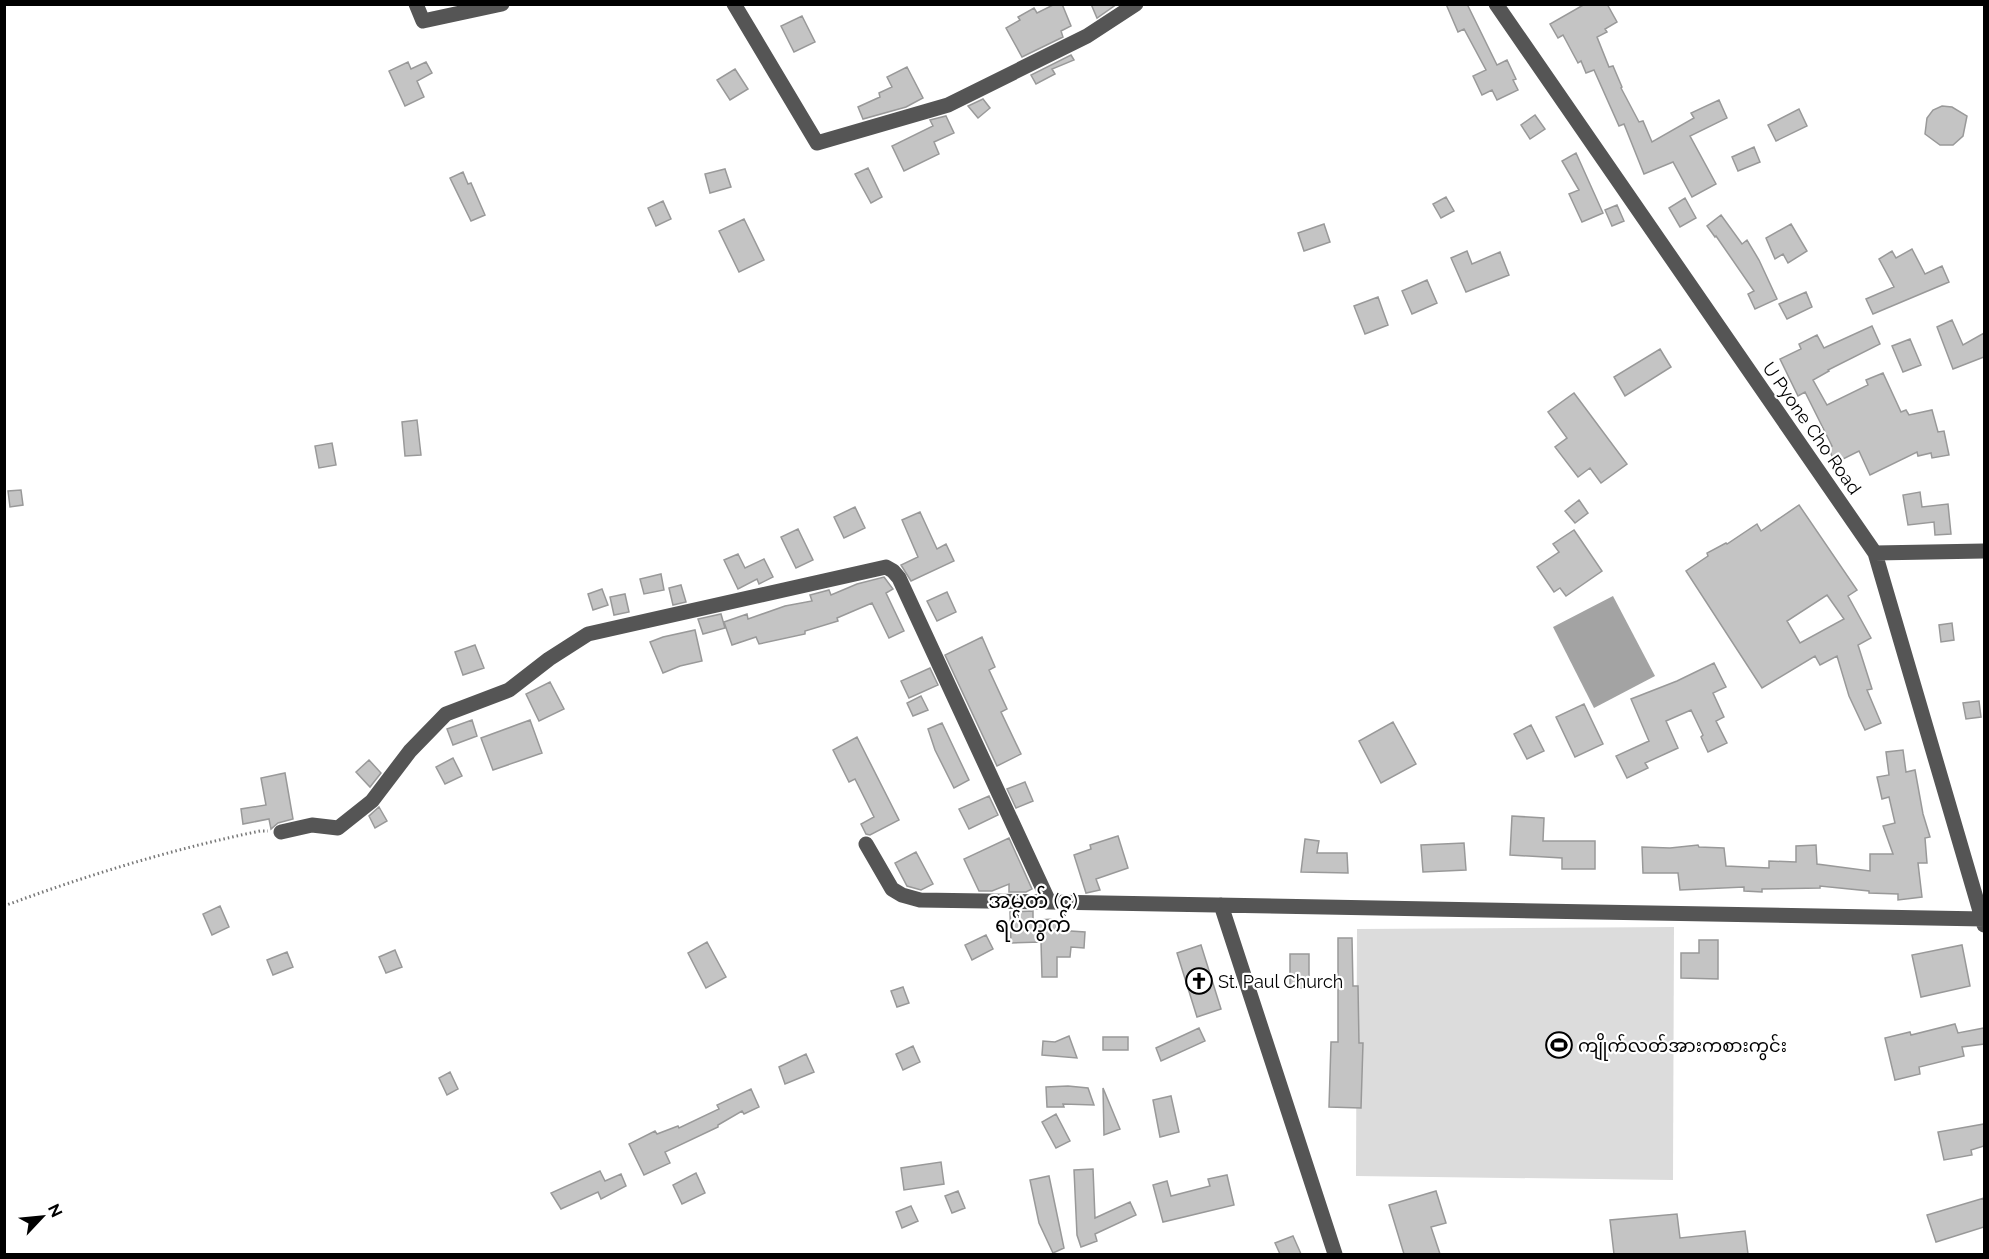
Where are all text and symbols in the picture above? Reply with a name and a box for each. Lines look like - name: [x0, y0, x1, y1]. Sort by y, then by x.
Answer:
- street label: U Pyone Cho Road: [1759, 358, 1865, 498]
- district label: အမှတ် (၄) ရပ်ကွက်: [988, 885, 1078, 942]
- church icon: St. Paul Church: [1184, 966, 1214, 996]
- place label: St. Paul Church: [1218, 971, 1343, 992]
- sports icon: ကျိုက်လတ်အားကစားကွင်း: [1544, 1030, 1574, 1060]
- place label: ကျိုက်လတ်အားကစားကွင်း: [1578, 1032, 1787, 1061]
- north arrow: [12, 1187, 72, 1247]
- text: N: [44, 1201, 66, 1220]

